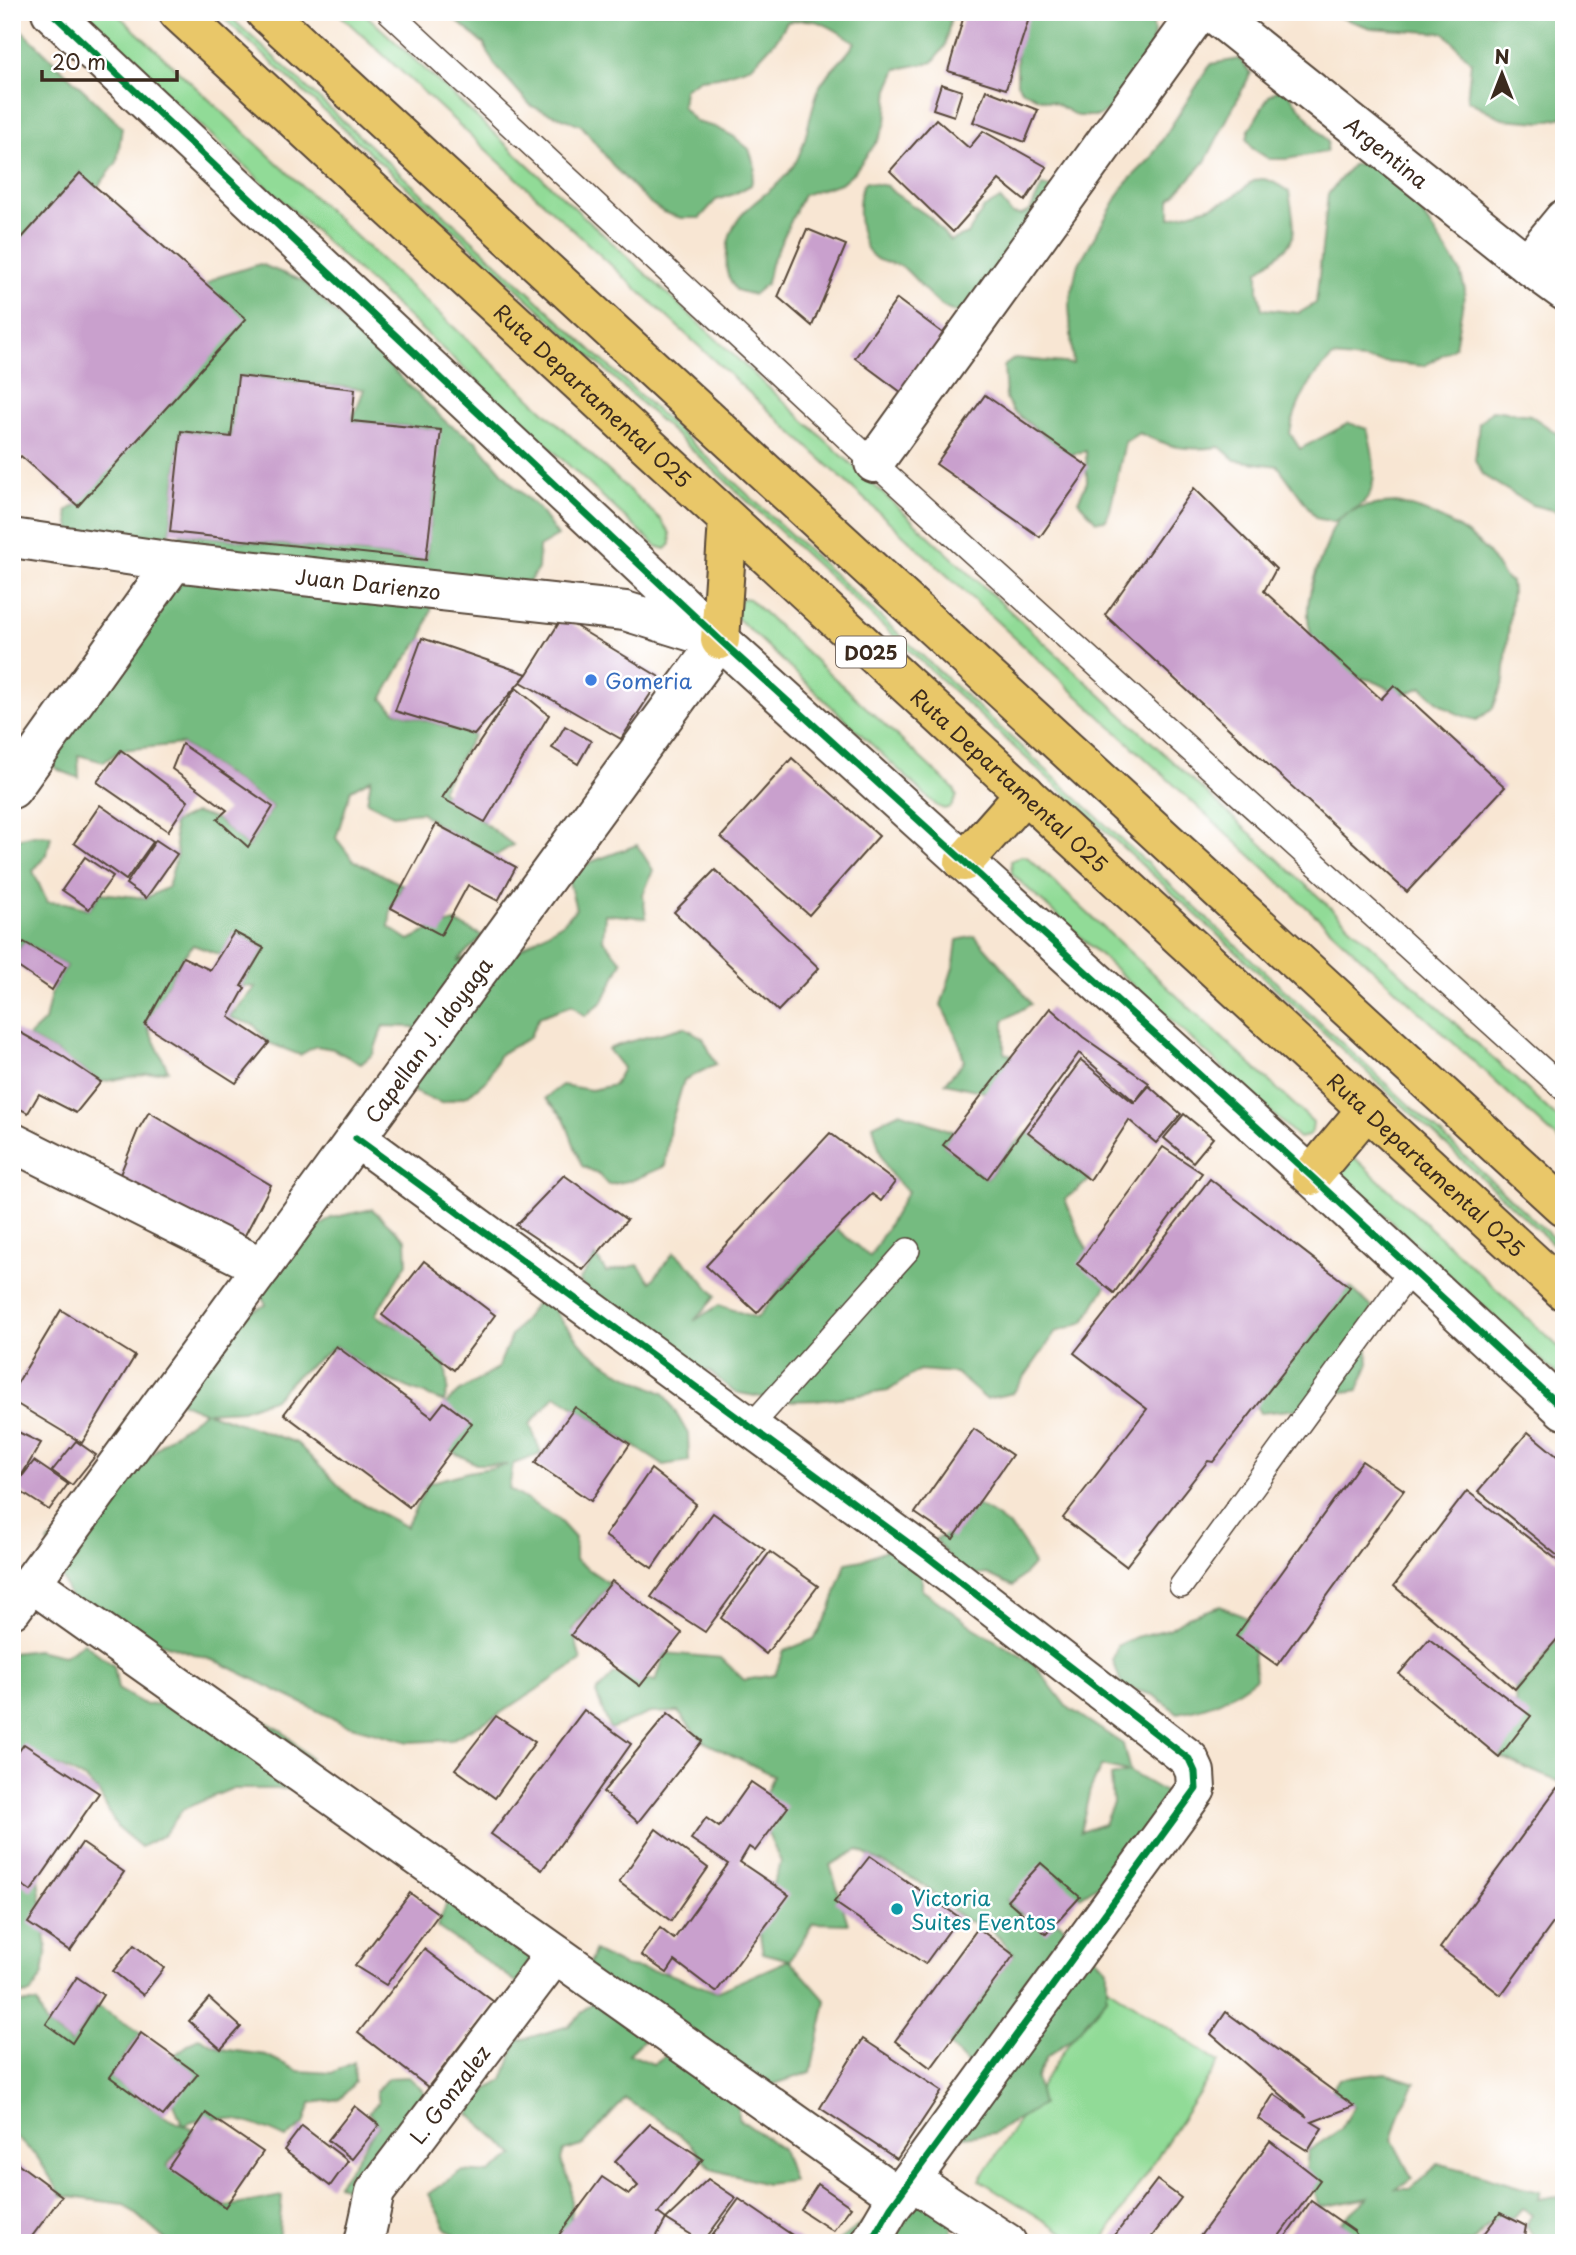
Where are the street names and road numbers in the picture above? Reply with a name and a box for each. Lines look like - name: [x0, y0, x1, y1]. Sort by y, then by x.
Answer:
- street label: Argentina: [1338, 108, 1436, 196]
- street label: Ruta Departamental 025: [487, 296, 699, 495]
- street label: Juan Darienzo: [294, 559, 442, 607]
- road number: D025: [836, 636, 906, 667]
- street label: Ruta Departamental 025: [904, 680, 1116, 879]
- street label: Capellan J. Idoyaga: [356, 949, 500, 1129]
- street label: Ruta Departamental 025: [1321, 1065, 1533, 1264]
- street label: L. Gonzalez: [401, 2038, 497, 2150]

